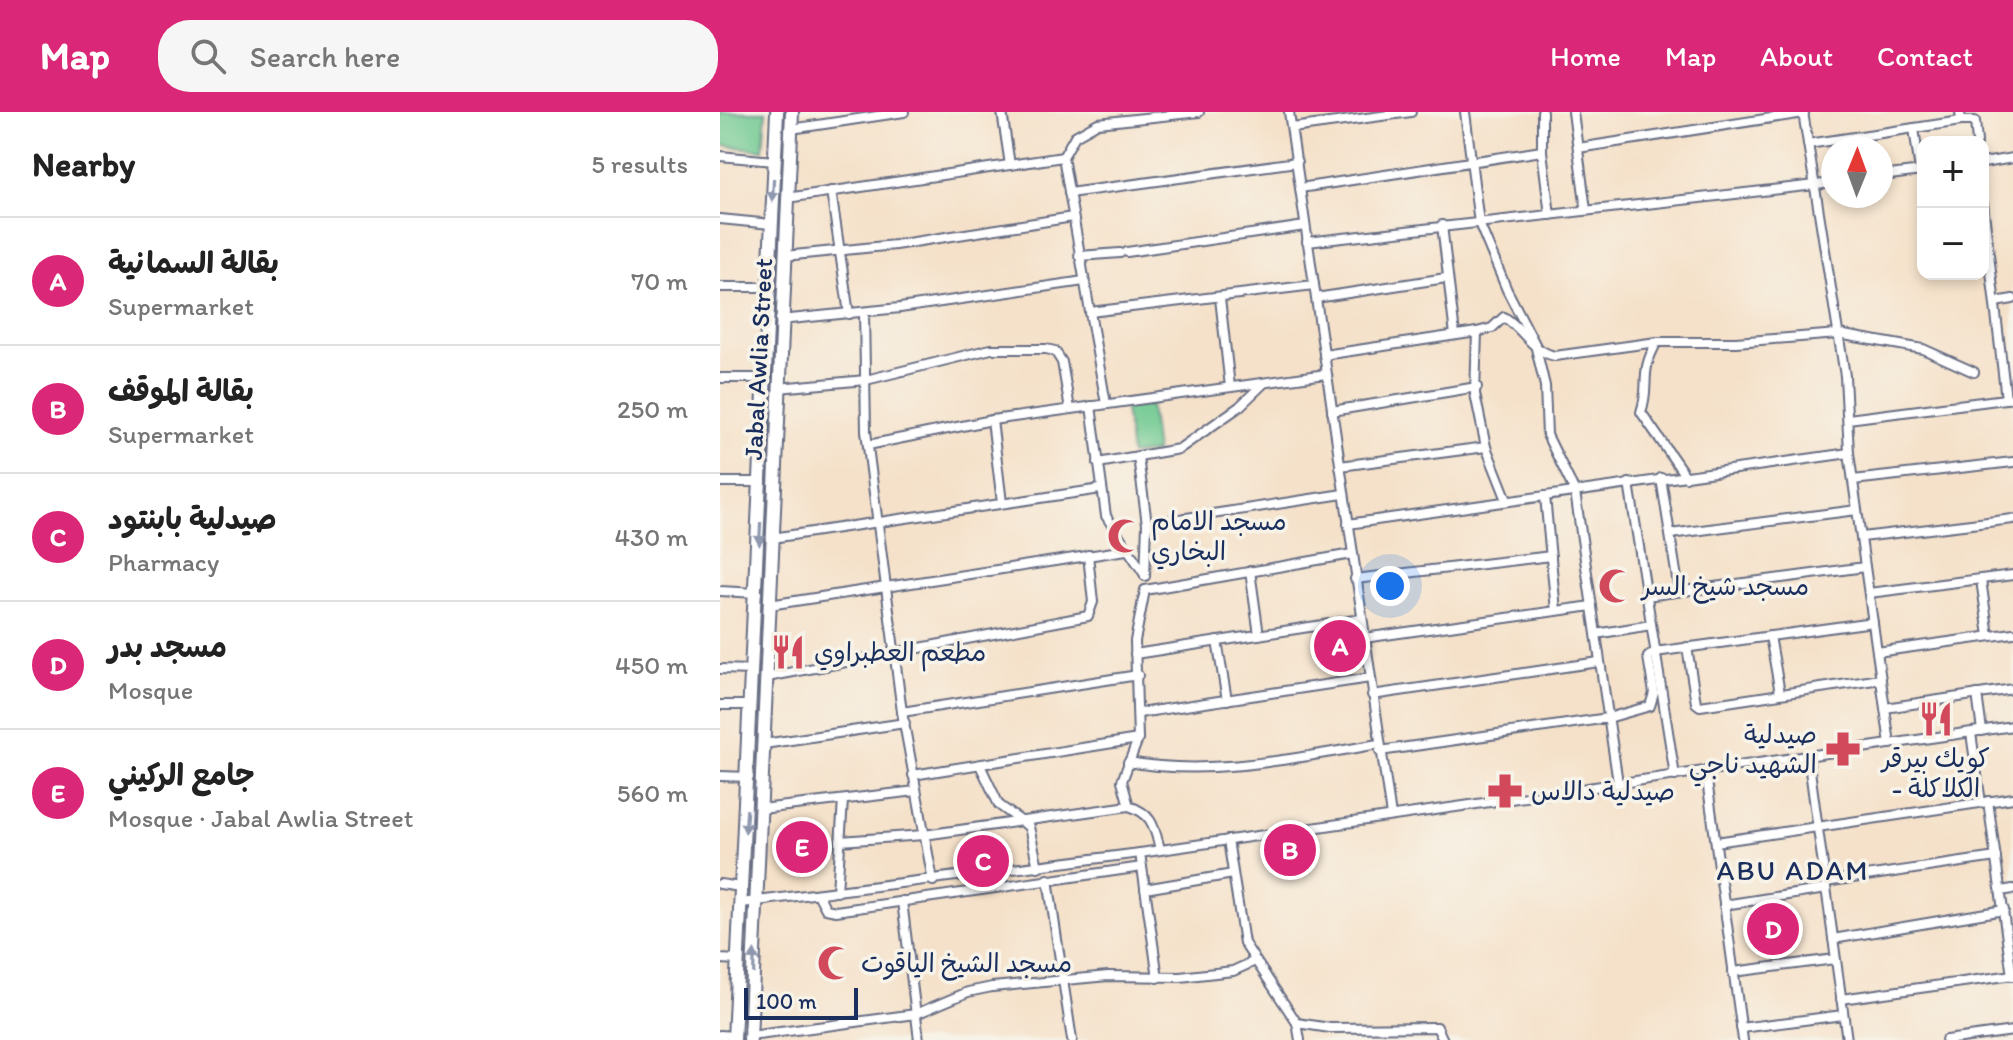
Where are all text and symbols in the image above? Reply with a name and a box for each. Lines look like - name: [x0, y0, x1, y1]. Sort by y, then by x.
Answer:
- search box: [158, 20, 718, 92]
- text: Map: [40, 33, 110, 79]
- icon: search: [186, 34, 230, 78]
- text: Search here: [250, 38, 400, 75]
- text: Home: [1550, 39, 1621, 73]
- text: Map: [1665, 39, 1716, 73]
- text: About: [1760, 39, 1833, 73]
- text: Contact: [1877, 39, 1973, 73]
- north arrow: [1821, 136, 1893, 208]
- map controls: [1917, 136, 1989, 280]
- button: +: [1917, 136, 1989, 208]
- text: Nearby: [32, 144, 135, 185]
- text: 5 results: [591, 148, 688, 180]
- one-way arrow: [766, 178, 779, 203]
- button: −: [1917, 208, 1989, 280]
- text: بقالة السمانية: [108, 244, 279, 281]
- street label: Jabal Awlia Street: [737, 257, 779, 461]
- text: A: [50, 265, 66, 297]
- text: 70 m: [631, 265, 688, 297]
- text: Supermarket: [108, 290, 254, 322]
- text: بقالة الموقف: [108, 372, 254, 409]
- text: B: [50, 393, 66, 425]
- text: 250 m: [617, 393, 688, 425]
- text: Supermarket: [108, 418, 254, 450]
- text: صيدلية بابنتود: [108, 500, 277, 537]
- place label: مسجد الامام البخاري: [1151, 505, 1287, 570]
- mosque icon: مسجد الامام البخاري: [1106, 517, 1144, 555]
- text: C: [50, 521, 66, 553]
- text: 430 m: [614, 521, 688, 553]
- one-way arrow: [753, 522, 766, 547]
- text: Pharmacy: [108, 546, 219, 578]
- your location: [1370, 566, 1410, 606]
- mosque icon: مسجد شيخ السر: [1597, 567, 1635, 605]
- place label: مسجد شيخ السر: [1640, 570, 1809, 604]
- pin: A: [1314, 616, 1366, 676]
- text: مسجد بدر: [108, 628, 227, 665]
- restaurant icon: مطعم العطبراوي: [769, 633, 807, 671]
- place label: مطعم العطبراوي: [814, 636, 986, 672]
- text: D: [49, 649, 67, 681]
- text: 450 m: [615, 649, 688, 681]
- text: Mosque: [108, 674, 193, 706]
- restaurant icon: كويك بيرقر - الكلاكلة: [1917, 700, 1955, 738]
- place label: صيدلية الشهيد ناجي: [1689, 718, 1817, 787]
- pharmacy icon: صيدلية الشهيد ناجي: [1824, 730, 1862, 768]
- place label: كويك بيرقر - الكلاكلة: [1880, 742, 1990, 804]
- text: جامع الركيني: [108, 756, 255, 793]
- pharmacy icon: صيدلية دالاس: [1486, 772, 1524, 810]
- place label: صيدلية دالاس: [1531, 775, 1675, 807]
- text: E: [51, 777, 65, 809]
- text: 560 m: [617, 777, 688, 809]
- text: Mosque · Jabal Awlia Street: [108, 802, 414, 834]
- one-way arrow: [739, 809, 752, 834]
- pin: E: [776, 817, 828, 877]
- pin: B: [1264, 820, 1316, 880]
- pin: C: [957, 831, 1009, 891]
- district label: ABU ADAM: [1716, 853, 1870, 887]
- pin: D: [1747, 899, 1799, 959]
- mosque icon: مسجد الشيخ الياقوت: [816, 944, 854, 982]
- place label: مسجد الشيخ الياقوت: [861, 947, 1072, 981]
- one-way arrow: [748, 949, 761, 974]
- scale bar: [744, 984, 858, 1020]
- text: 100 m: [756, 988, 817, 1015]

